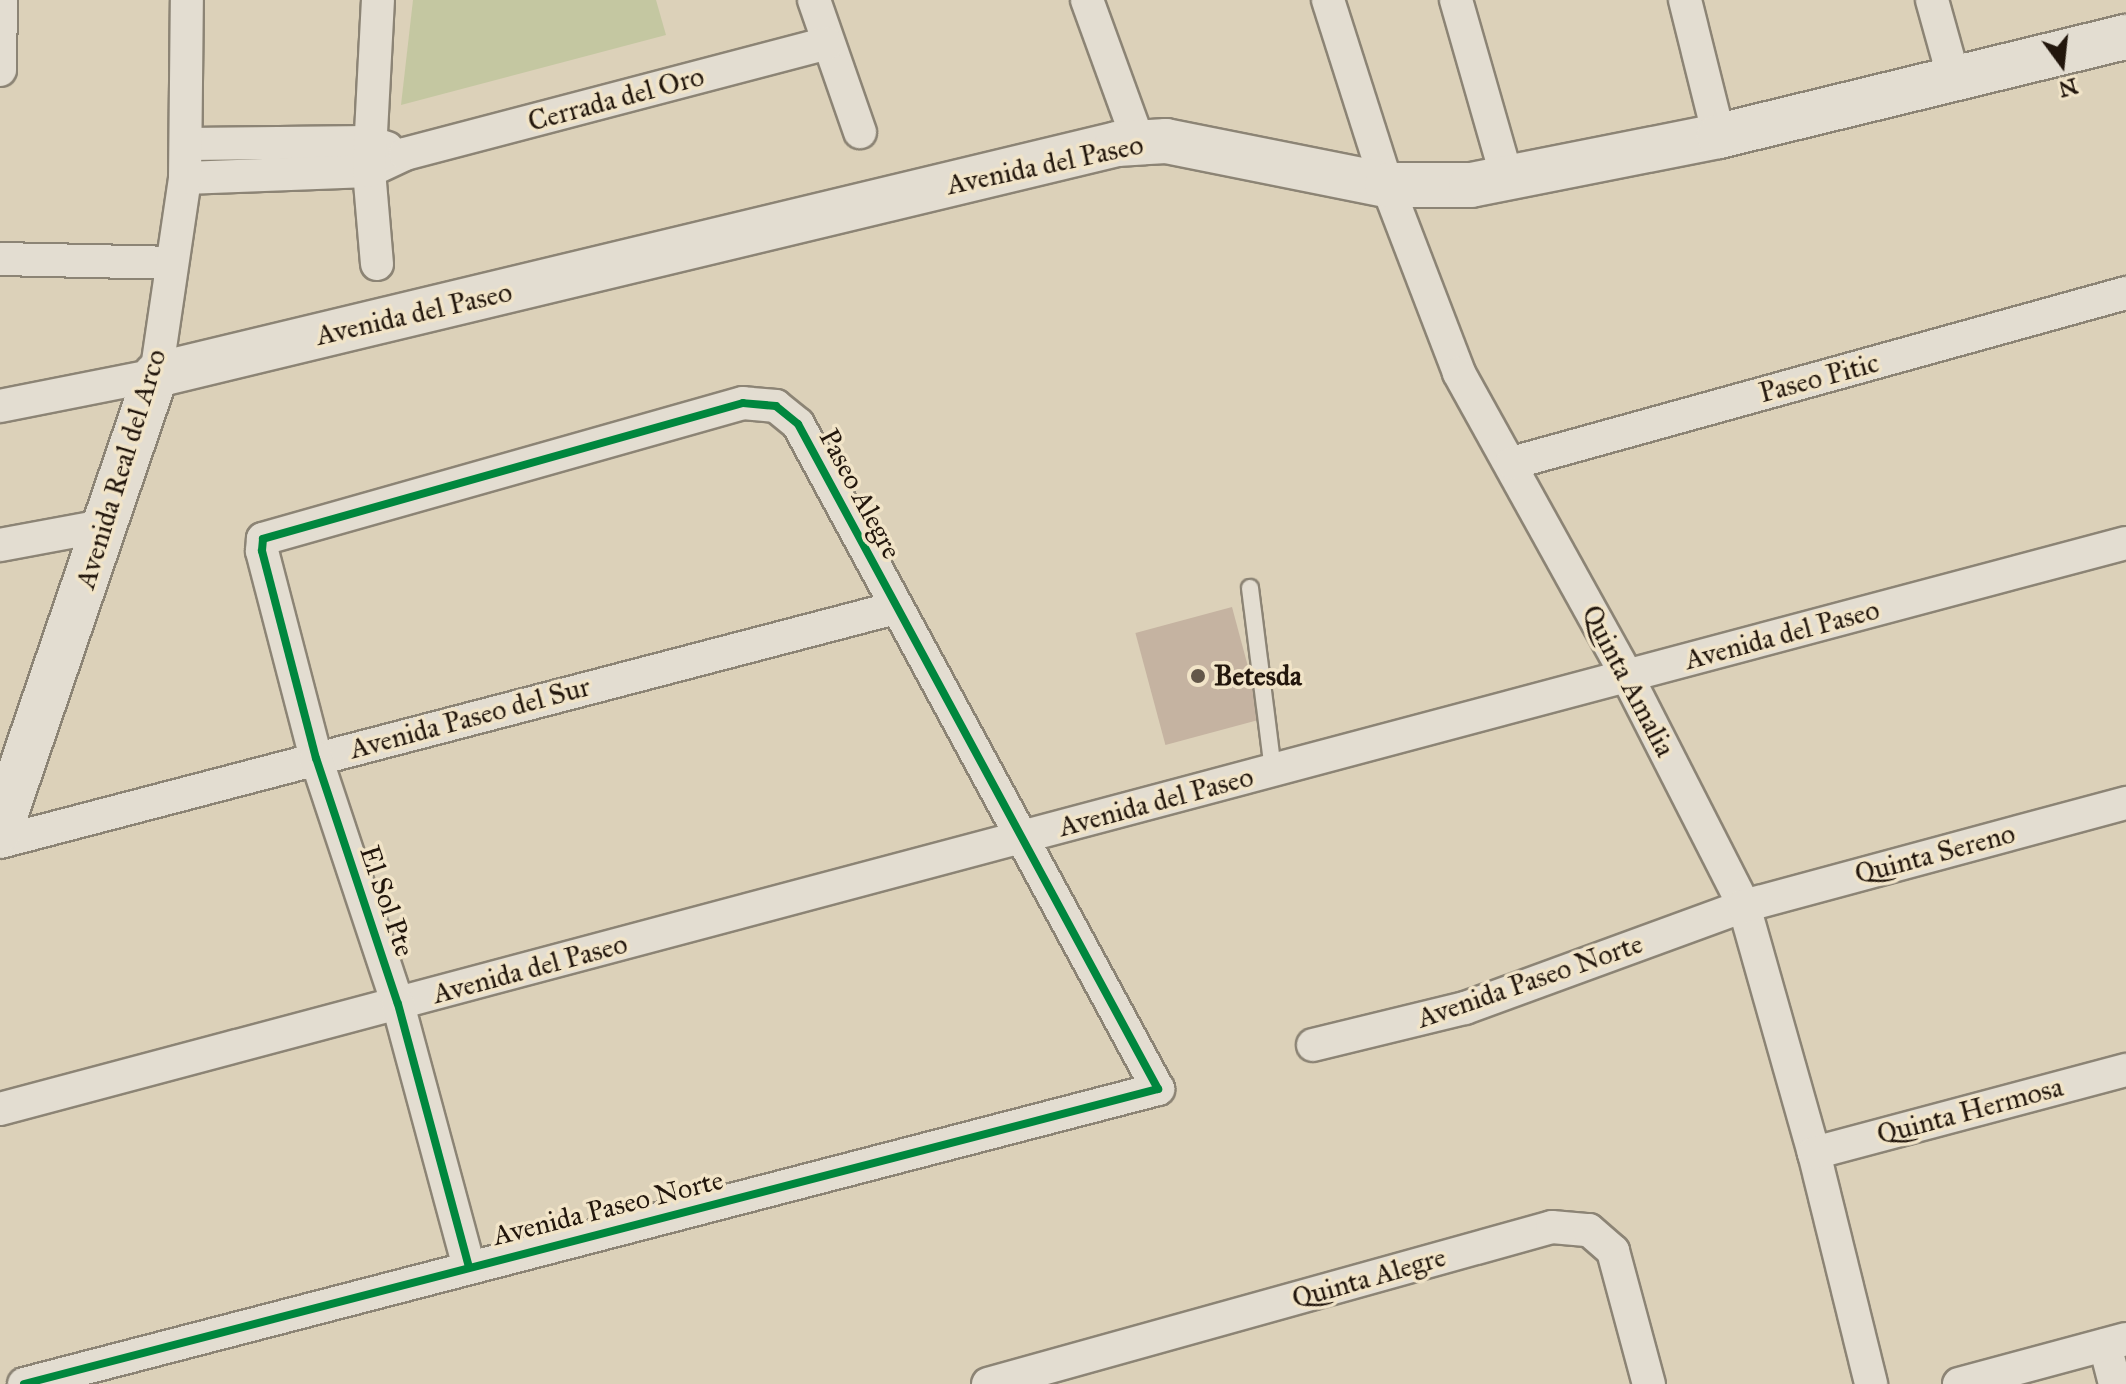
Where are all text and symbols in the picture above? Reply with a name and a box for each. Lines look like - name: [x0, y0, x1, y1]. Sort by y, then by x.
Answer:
- north arrow: [2022, 24, 2102, 104]
- street label: Cerrada del Oro: [524, 59, 708, 139]
- text: N: [2056, 72, 2081, 103]
- street label: Avenida del Paseo: [944, 128, 1146, 202]
- street label: Avenida del Paseo: [313, 275, 515, 353]
- street label: Avenida Real del Arco: [69, 345, 173, 593]
- street label: Paseo Pitic: [1756, 346, 1882, 410]
- street label: Paseo Alegre: [812, 423, 908, 565]
- street label: Avenida del Paseo: [1681, 593, 1883, 677]
- street label: Quinta Amalia: [1574, 600, 1682, 762]
- place label: Betesda: [1214, 659, 1302, 693]
- marker: Betesda: [1189, 667, 1207, 685]
- street label: Avenida Paseo del Sur: [346, 670, 594, 766]
- street label: Avenida del Paseo: [1055, 760, 1257, 844]
- street label: Quinta Sereno: [1851, 816, 2019, 892]
- street label: El Sol Pte: [352, 841, 422, 961]
- street label: Avenida del Paseo: [429, 927, 631, 1011]
- street label: Avenida Paseo Norte: [1413, 927, 1647, 1035]
- street label: Quinta Hermosa: [1873, 1070, 2067, 1152]
- street label: Avenida Paseo Norte: [489, 1163, 727, 1253]
- street label: Quinta Alegre: [1288, 1240, 1450, 1316]

